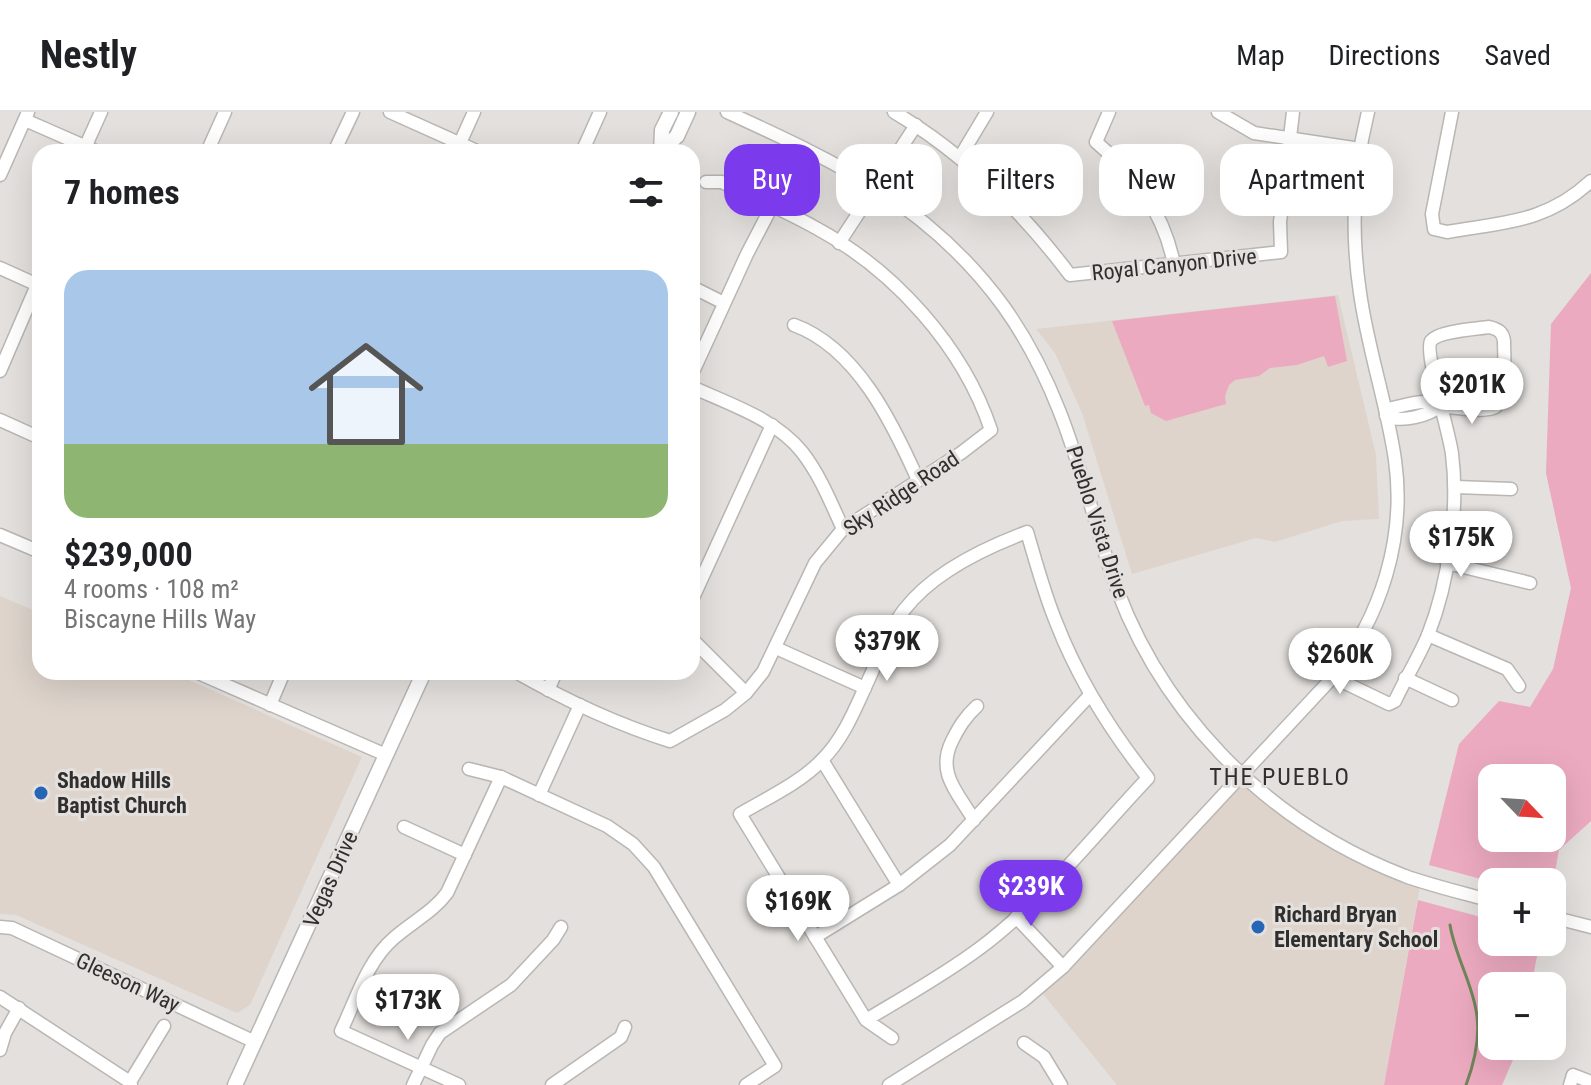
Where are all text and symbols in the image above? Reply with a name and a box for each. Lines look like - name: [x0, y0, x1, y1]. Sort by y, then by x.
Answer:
- text: Nestly: [40, 33, 137, 77]
- text: Map: [1236, 39, 1285, 72]
- text: Directions: [1329, 39, 1440, 72]
- text: Saved: [1484, 39, 1551, 72]
- chip: Buy: [724, 144, 820, 216]
- chip: Rent: [836, 144, 942, 216]
- chip: Filters: [958, 144, 1083, 216]
- chip: New: [1099, 144, 1204, 216]
- chip: Apartment: [1220, 144, 1393, 216]
- icon: filters: [624, 170, 668, 214]
- text: 7 homes: [64, 172, 180, 212]
- street label: Royal Canyon Drive: [1090, 243, 1258, 286]
- icon: home: [294, 322, 438, 466]
- pin: $201K: [1416, 358, 1528, 426]
- text: $201K: [1439, 369, 1505, 399]
- street label: Pueblo Vista Drive: [1061, 443, 1134, 601]
- street label: Sky Ridge Road: [839, 446, 964, 541]
- pin: $175K: [1405, 511, 1517, 579]
- text: $175K: [1428, 522, 1494, 552]
- text: $239,000: [64, 534, 193, 574]
- text: 4 rooms · 108 m²: [64, 574, 239, 604]
- text: Biscayne Hills Way: [64, 604, 256, 634]
- pin: $379K: [831, 615, 943, 683]
- text: $379K: [854, 626, 920, 656]
- pin: $260K: [1284, 628, 1396, 696]
- text: $260K: [1307, 639, 1373, 669]
- district label: THE PUEBLO: [1209, 763, 1351, 791]
- north arrow: [1478, 764, 1566, 852]
- map controls: [1478, 764, 1566, 1060]
- place label: Shadow Hills Baptist Church: [57, 768, 187, 818]
- marker: Shadow Hills Baptist Church: [32, 784, 50, 802]
- street label: Vegas Drive: [298, 827, 363, 931]
- pin: $239K: [975, 860, 1087, 928]
- button: +: [1478, 868, 1566, 956]
- text: $239K: [998, 871, 1064, 901]
- pin: $169K: [742, 875, 854, 943]
- text: $169K: [765, 886, 831, 916]
- place label: Richard Bryan Elementary School: [1274, 902, 1438, 952]
- marker: Richard Bryan Elementary School: [1249, 918, 1267, 936]
- street label: Gleeson Way: [72, 948, 184, 1017]
- button: −: [1478, 972, 1566, 1060]
- pin: $173K: [352, 974, 464, 1042]
- text: $173K: [375, 985, 441, 1015]

